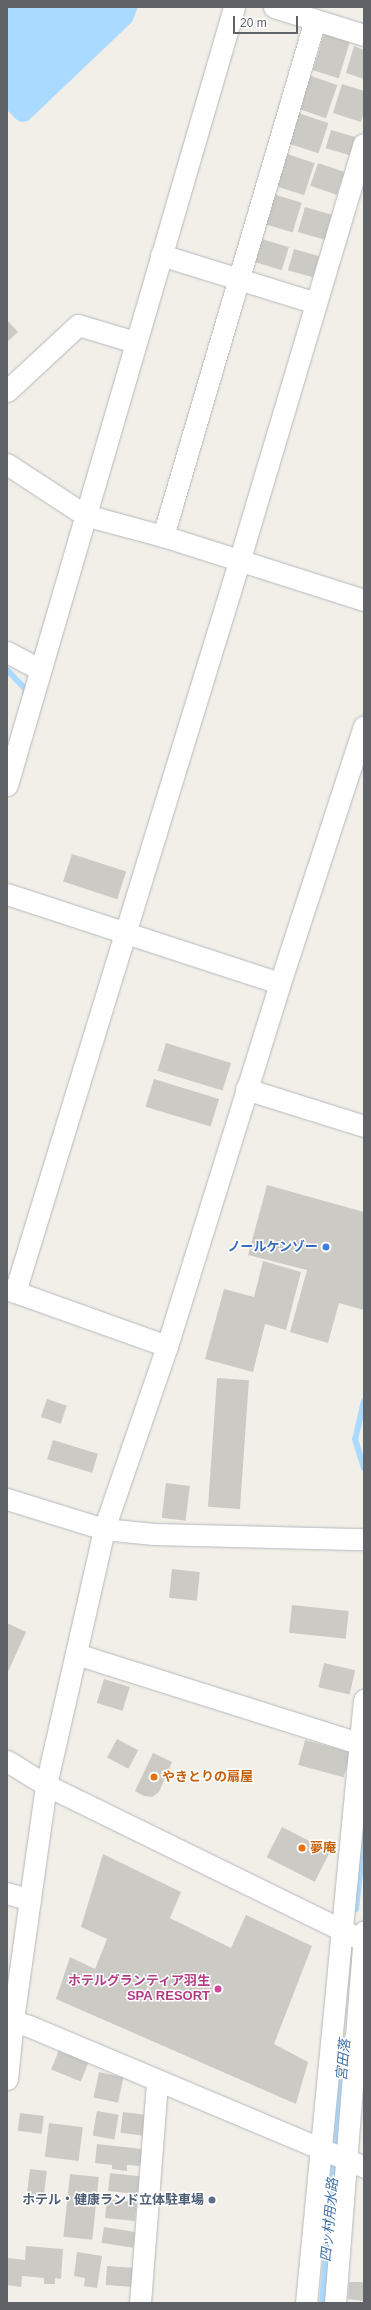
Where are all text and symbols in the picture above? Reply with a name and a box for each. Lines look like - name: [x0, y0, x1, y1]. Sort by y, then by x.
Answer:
- scale bar: [235, 8, 300, 34]
- text: 20 m: [240, 16, 267, 30]
- place label: ノールケンゾー: [227, 1239, 318, 1255]
- marker: ノールケンゾー: [321, 1242, 331, 1252]
- place label: やきとりの扇屋: [162, 1769, 253, 1785]
- marker: やきとりの扇屋: [149, 1772, 159, 1782]
- place label: 夢庵: [310, 1840, 336, 1856]
- marker: 夢庵: [297, 1843, 307, 1853]
- place label: ホテルグランティア羽生 SPA RESORT: [67, 1974, 210, 2005]
- marker: ホテルグランティア羽生 SPA RESORT: [213, 1984, 223, 1994]
- water label: 宮田落: [333, 2038, 353, 2082]
- water label: 四ッ村用水路: [317, 2177, 341, 2263]
- place label: ホテル・健康ランド立体駐車場: [22, 2192, 204, 2208]
- marker: ホテル・健康ランド立体駐車場: [207, 2195, 217, 2205]

